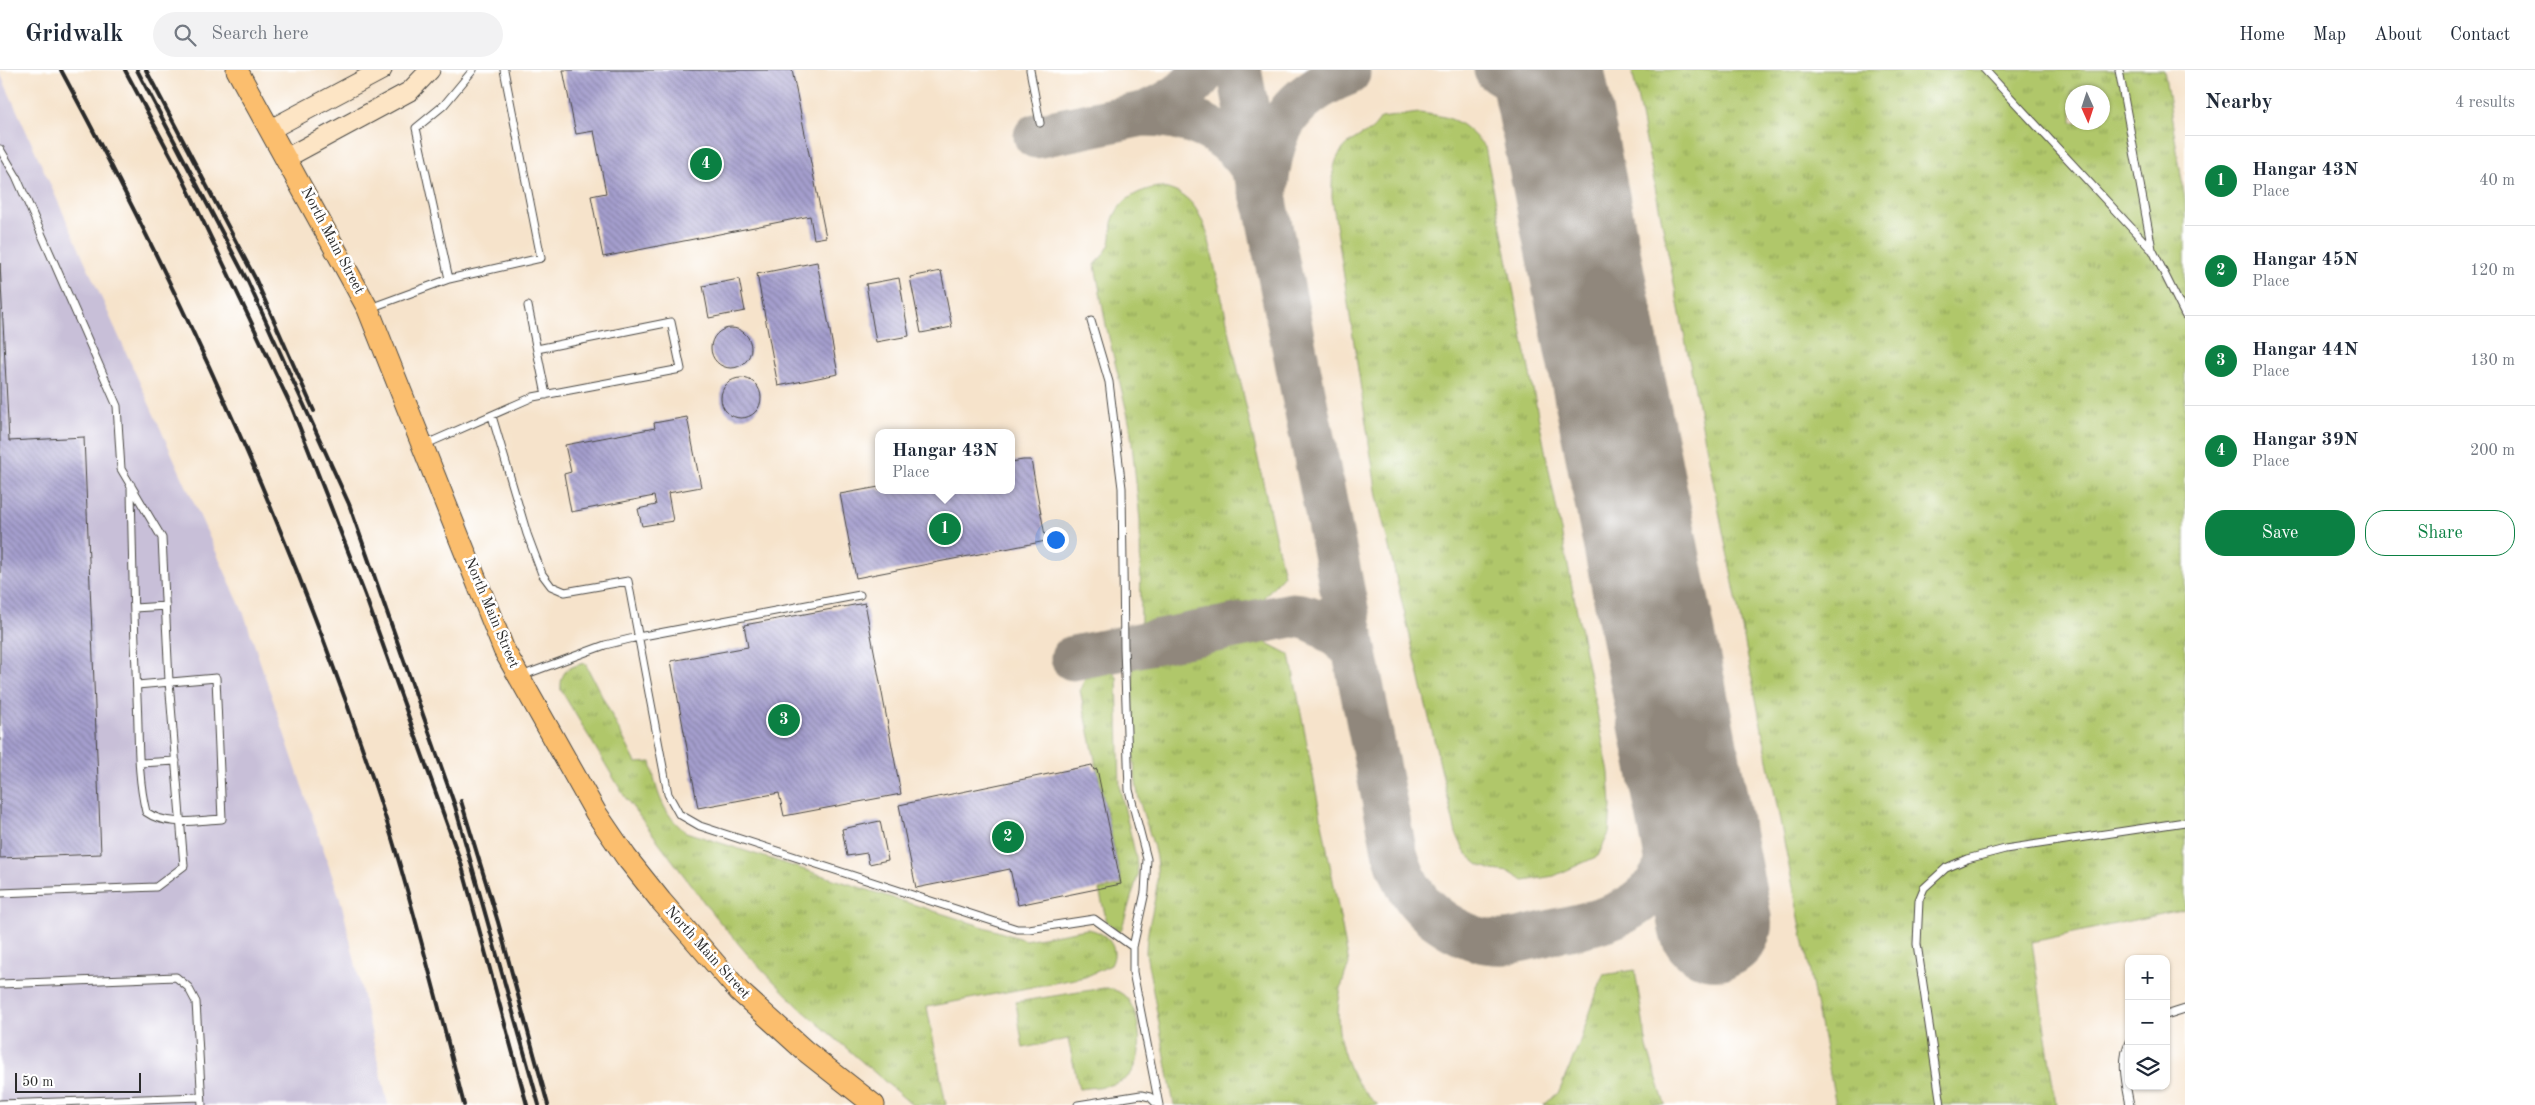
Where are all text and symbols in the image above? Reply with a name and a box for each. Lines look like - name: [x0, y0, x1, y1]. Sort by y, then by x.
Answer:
- search box: [153, 12, 503, 57]
- icon: search: [171, 21, 199, 49]
- text: Gridwalk: [25, 23, 123, 47]
- text: Search here: [211, 25, 309, 44]
- text: Home: [2239, 26, 2285, 44]
- text: Map: [2313, 26, 2346, 44]
- text: About: [2374, 26, 2422, 44]
- text: Contact: [2450, 26, 2510, 44]
- north arrow: [2065, 85, 2110, 130]
- text: Nearby: [2205, 92, 2273, 113]
- text: 4 results: [2455, 95, 2515, 111]
- pin: 4: [690, 145, 722, 183]
- text: Hangar 43N: [2252, 161, 2358, 180]
- text: 1: [2216, 173, 2226, 189]
- text: 40 m: [2479, 173, 2515, 189]
- text: Place: [2252, 184, 2289, 200]
- street label: North Main Street: [297, 185, 367, 297]
- text: Hangar 45N: [2252, 251, 2358, 270]
- text: 2: [2216, 263, 2226, 279]
- text: 120 m: [2470, 263, 2515, 279]
- text: Place: [2252, 274, 2289, 290]
- text: Hangar 44N: [2252, 341, 2358, 360]
- text: 3: [2216, 353, 2226, 369]
- text: 130 m: [2470, 353, 2515, 369]
- text: Place: [2252, 364, 2289, 380]
- popup: [875, 429, 1015, 494]
- text: Hangar 39N: [2252, 431, 2358, 450]
- text: Hangar 43N: [892, 442, 998, 461]
- text: 4: [2216, 443, 2226, 459]
- text: 200 m: [2470, 443, 2515, 459]
- text: Place: [2252, 454, 2289, 470]
- text: Place: [892, 465, 929, 481]
- pin: 1: [929, 510, 961, 548]
- button: Save: [2205, 510, 2355, 556]
- button: Share: [2365, 510, 2515, 556]
- your location: [1043, 527, 1069, 553]
- street label: North Main Street: [461, 555, 521, 671]
- pin: 3: [768, 701, 800, 739]
- pin: 2: [992, 818, 1024, 856]
- street label: North Main Street: [662, 904, 752, 1002]
- map controls: [2125, 955, 2170, 1090]
- button: +: [2125, 955, 2170, 1000]
- button: −: [2125, 1000, 2170, 1045]
- button: layers: [2125, 1045, 2170, 1090]
- scale bar: [15, 1070, 141, 1093]
- text: 50 m: [22, 1075, 53, 1089]

